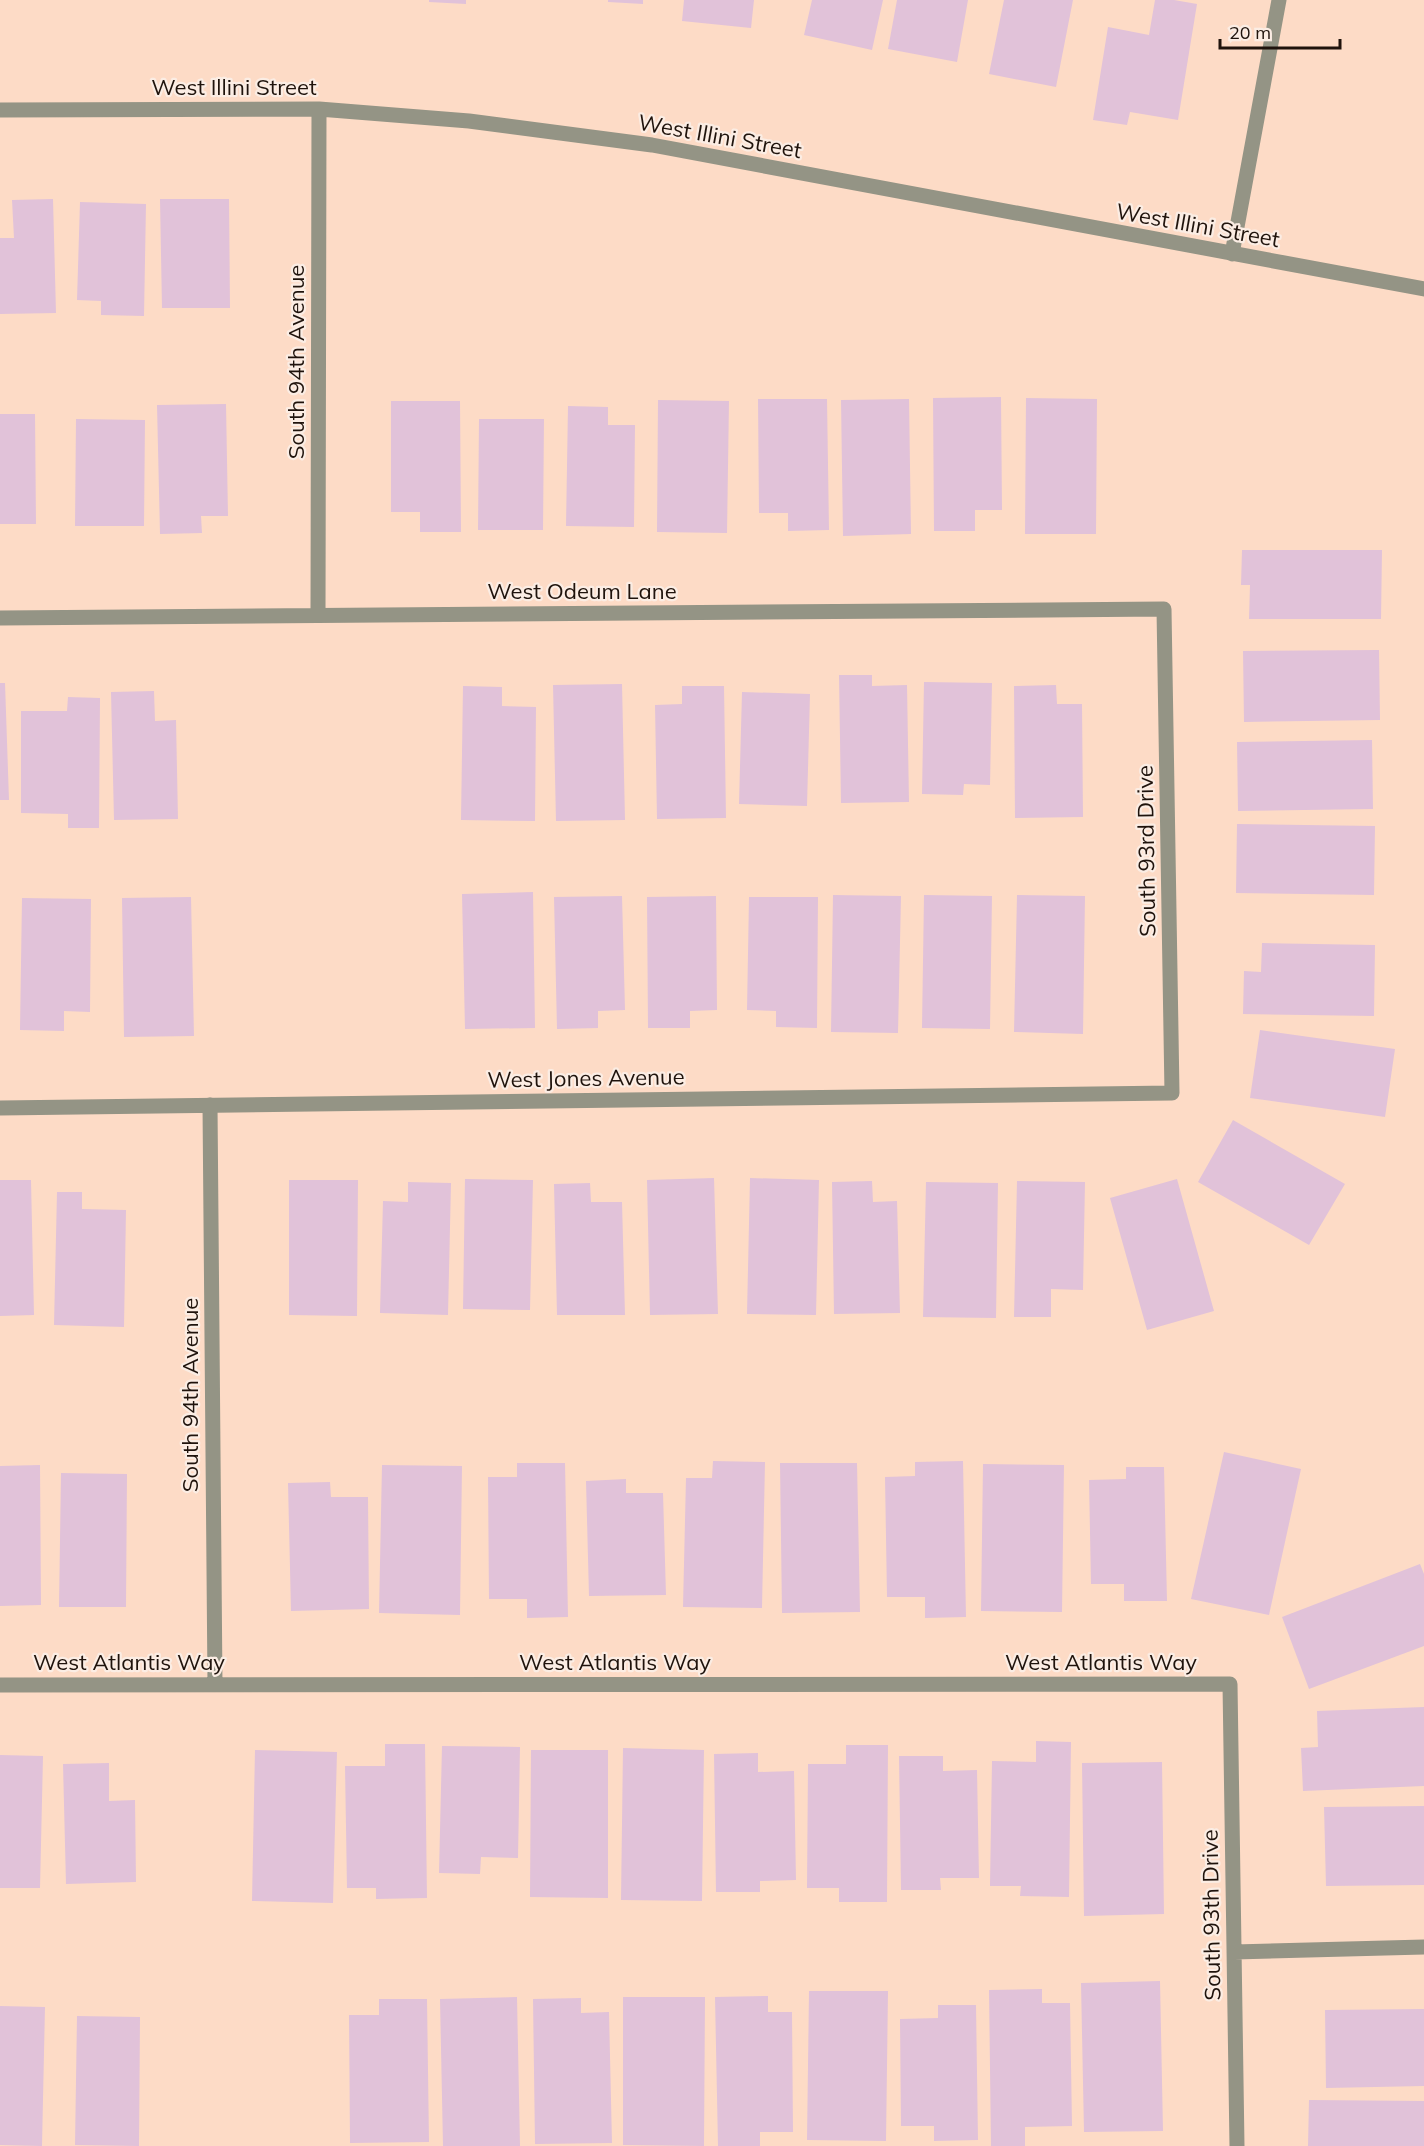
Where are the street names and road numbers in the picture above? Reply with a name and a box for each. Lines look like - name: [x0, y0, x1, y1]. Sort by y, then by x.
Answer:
- street label: West Illini Street: [151, 73, 317, 101]
- street label: West Illini Street: [636, 108, 804, 164]
- street label: West Illini Street: [1114, 197, 1282, 253]
- street label: South 94th Avenue: [282, 265, 310, 459]
- street label: West Odeum Lane: [487, 577, 677, 605]
- street label: South 93rd Drive: [1131, 765, 1161, 937]
- street label: West Jones Avenue: [487, 1062, 685, 1094]
- street label: South 94th Avenue: [176, 1298, 204, 1492]
- street label: West Atlantis Way: [33, 1648, 225, 1676]
- street label: West Atlantis Way: [519, 1648, 711, 1676]
- street label: West Atlantis Way: [1005, 1648, 1197, 1676]
- street label: South 93th Drive: [1196, 1829, 1226, 2001]

